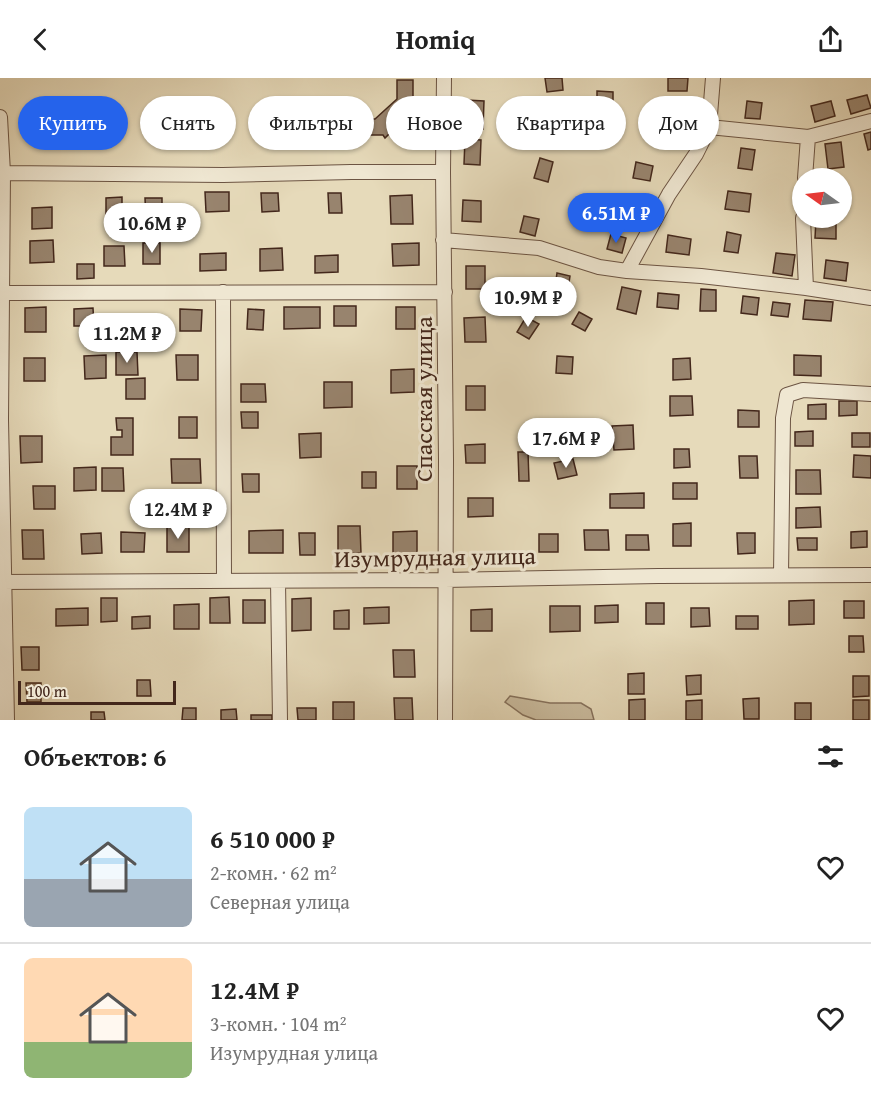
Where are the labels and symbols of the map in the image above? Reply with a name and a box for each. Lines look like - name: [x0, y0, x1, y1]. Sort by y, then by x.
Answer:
- north arrow: [792, 168, 852, 228]
- pin: 6.51M ₽: [561, 193, 671, 244]
- pin: 10.6M ₽: [97, 203, 207, 254]
- pin: 10.9M ₽: [473, 277, 583, 328]
- pin: 11.2M ₽: [72, 313, 182, 364]
- street label: Спасская улица: [406, 316, 441, 482]
- pin: 17.6M ₽: [511, 418, 621, 469]
- pin: 12.4M ₽: [123, 489, 233, 540]
- street label: Изумрудная улица: [334, 538, 537, 576]
- scale bar: [18, 678, 176, 706]

